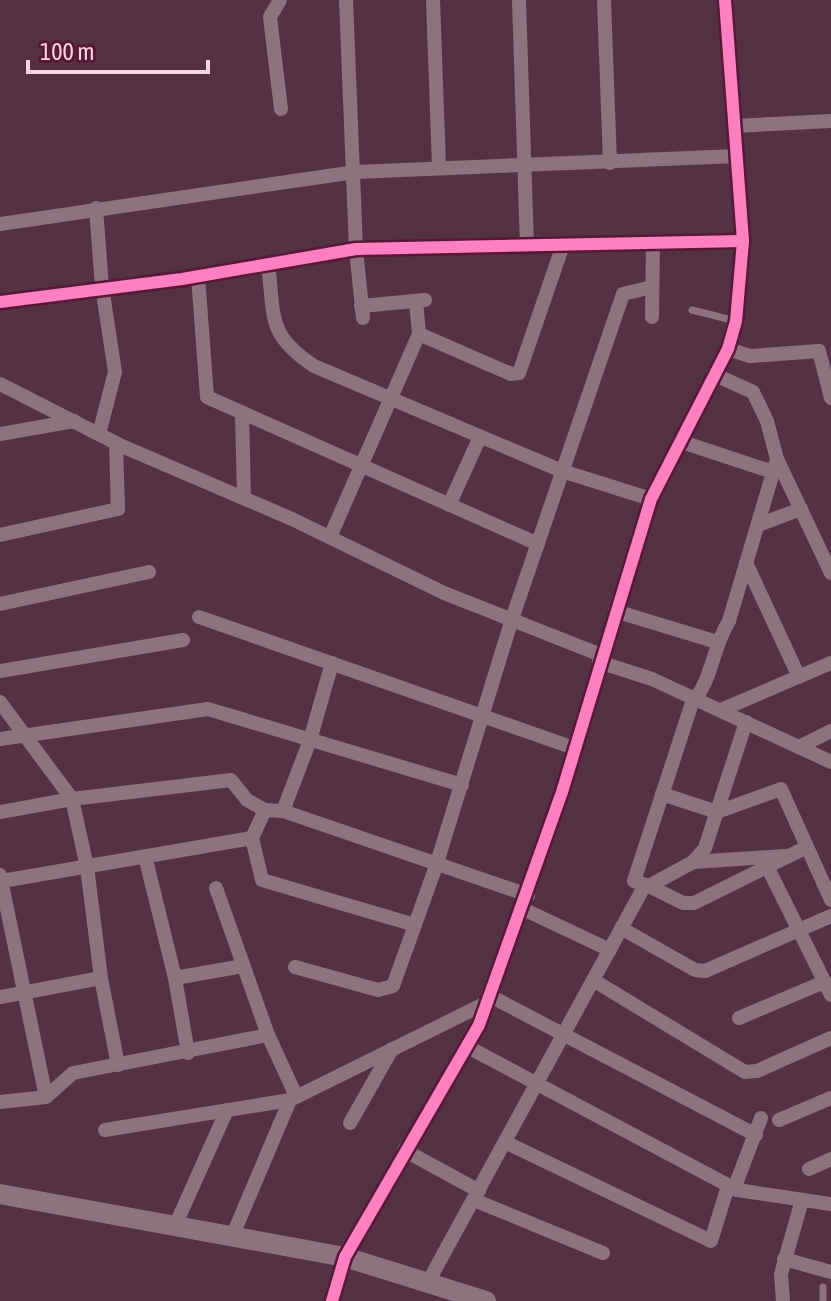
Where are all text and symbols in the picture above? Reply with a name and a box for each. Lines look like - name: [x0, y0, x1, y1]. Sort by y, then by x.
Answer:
- scale bar: [28, 24, 208, 74]
- text: 100 m: [40, 38, 94, 65]

